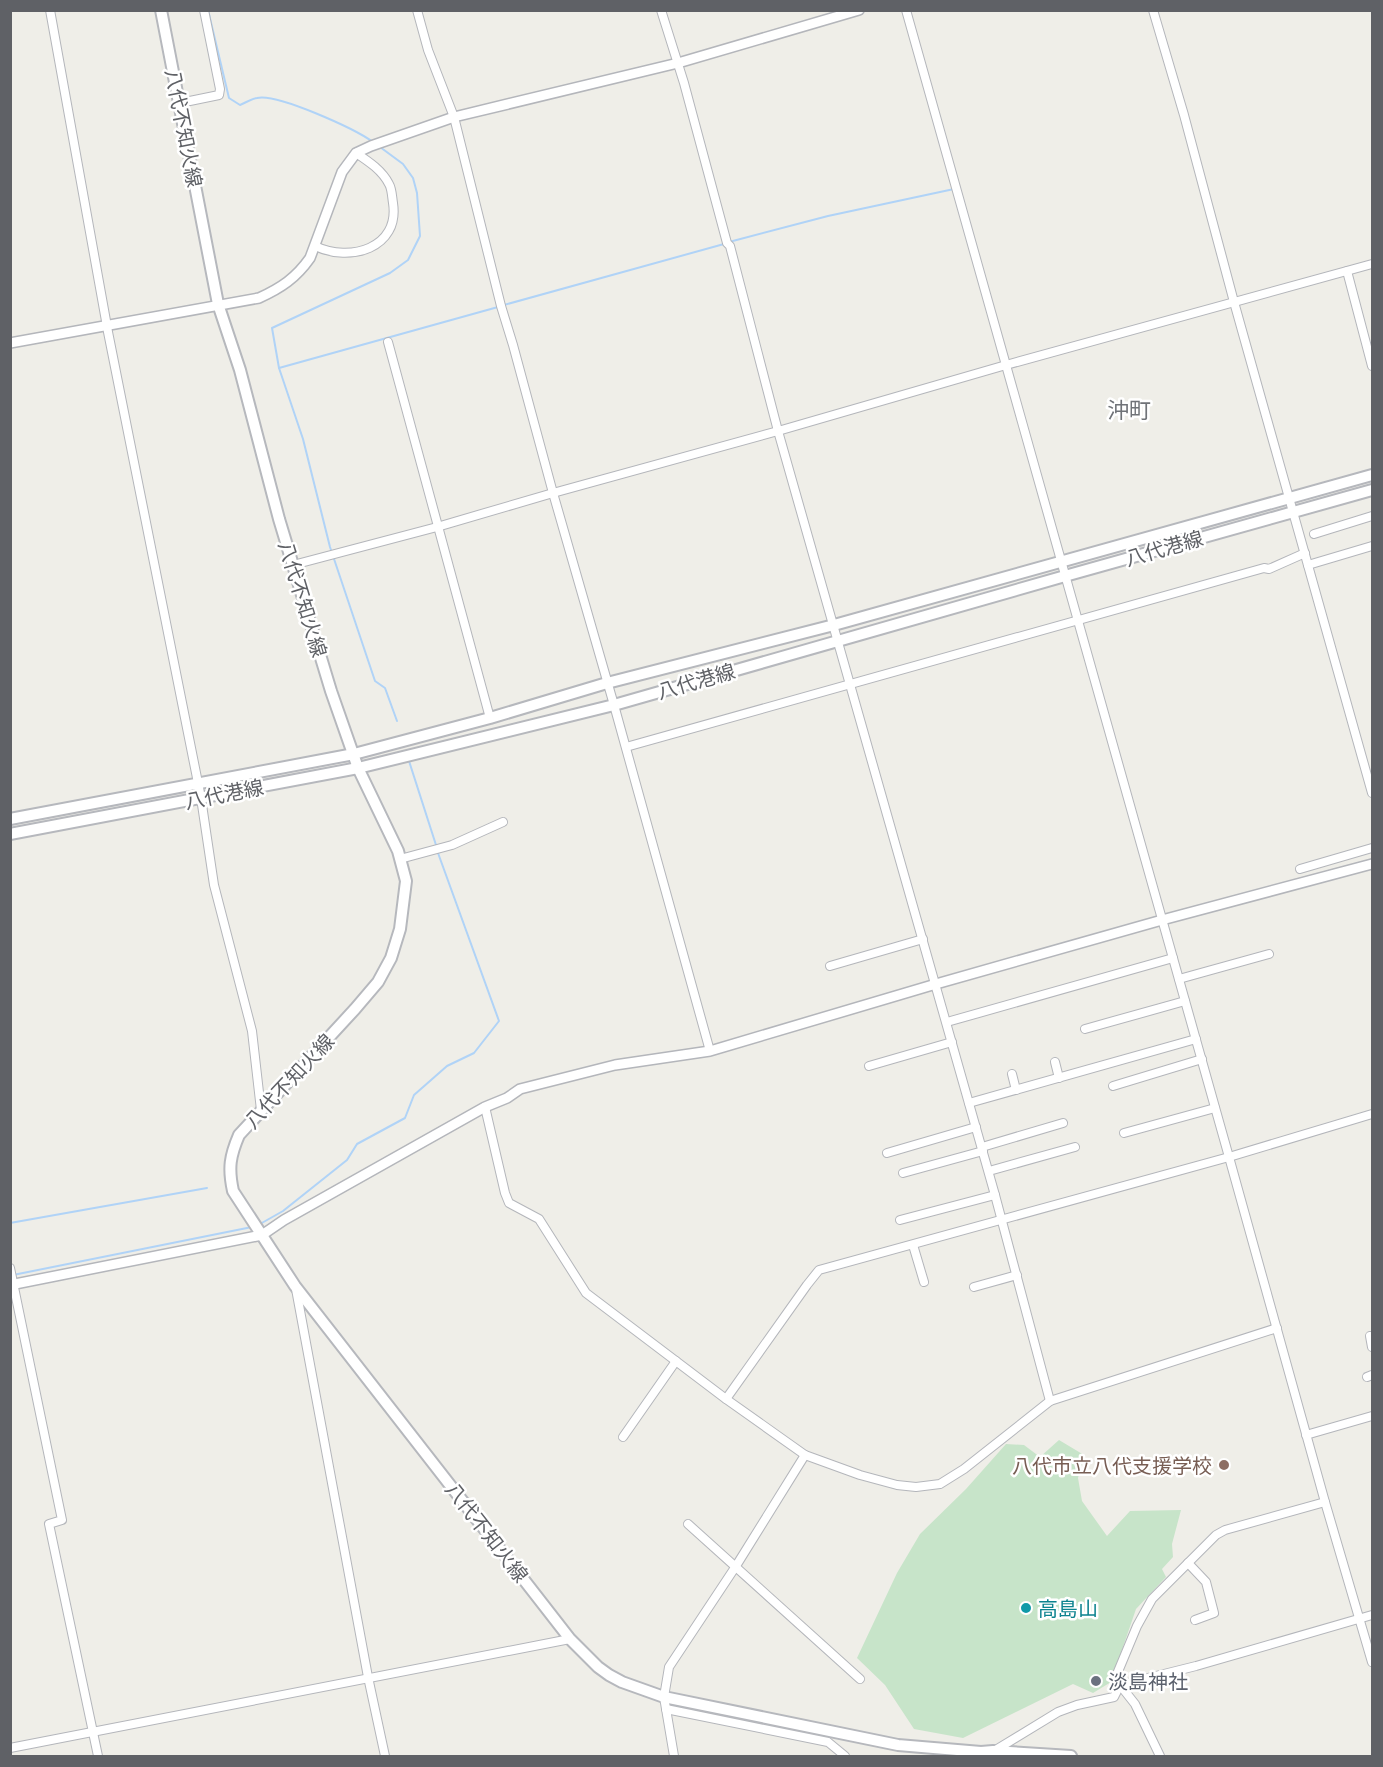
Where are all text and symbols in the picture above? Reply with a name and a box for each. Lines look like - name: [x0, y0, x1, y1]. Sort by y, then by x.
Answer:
- street label: 八代不知火線: [159, 67, 209, 189]
- district label: 沖町: [1107, 395, 1151, 425]
- street label: 八代港線: [1122, 524, 1206, 572]
- street label: 八代不知火線: [273, 538, 333, 660]
- street label: 八代港線: [654, 657, 738, 705]
- street label: 八代港線: [182, 773, 266, 815]
- street label: 八代不知火線: [238, 1028, 340, 1134]
- place label: 八代市立八代支援学校: [1012, 1452, 1212, 1479]
- marker: 八代市立八代支援学校: [1217, 1458, 1231, 1472]
- street label: 八代不知火線: [439, 1476, 535, 1588]
- place label: 高島山: [1038, 1595, 1098, 1622]
- marker: 高島山: [1019, 1601, 1033, 1615]
- place label: 淡島神社: [1108, 1668, 1188, 1695]
- marker: 淡島神社: [1089, 1674, 1103, 1688]

